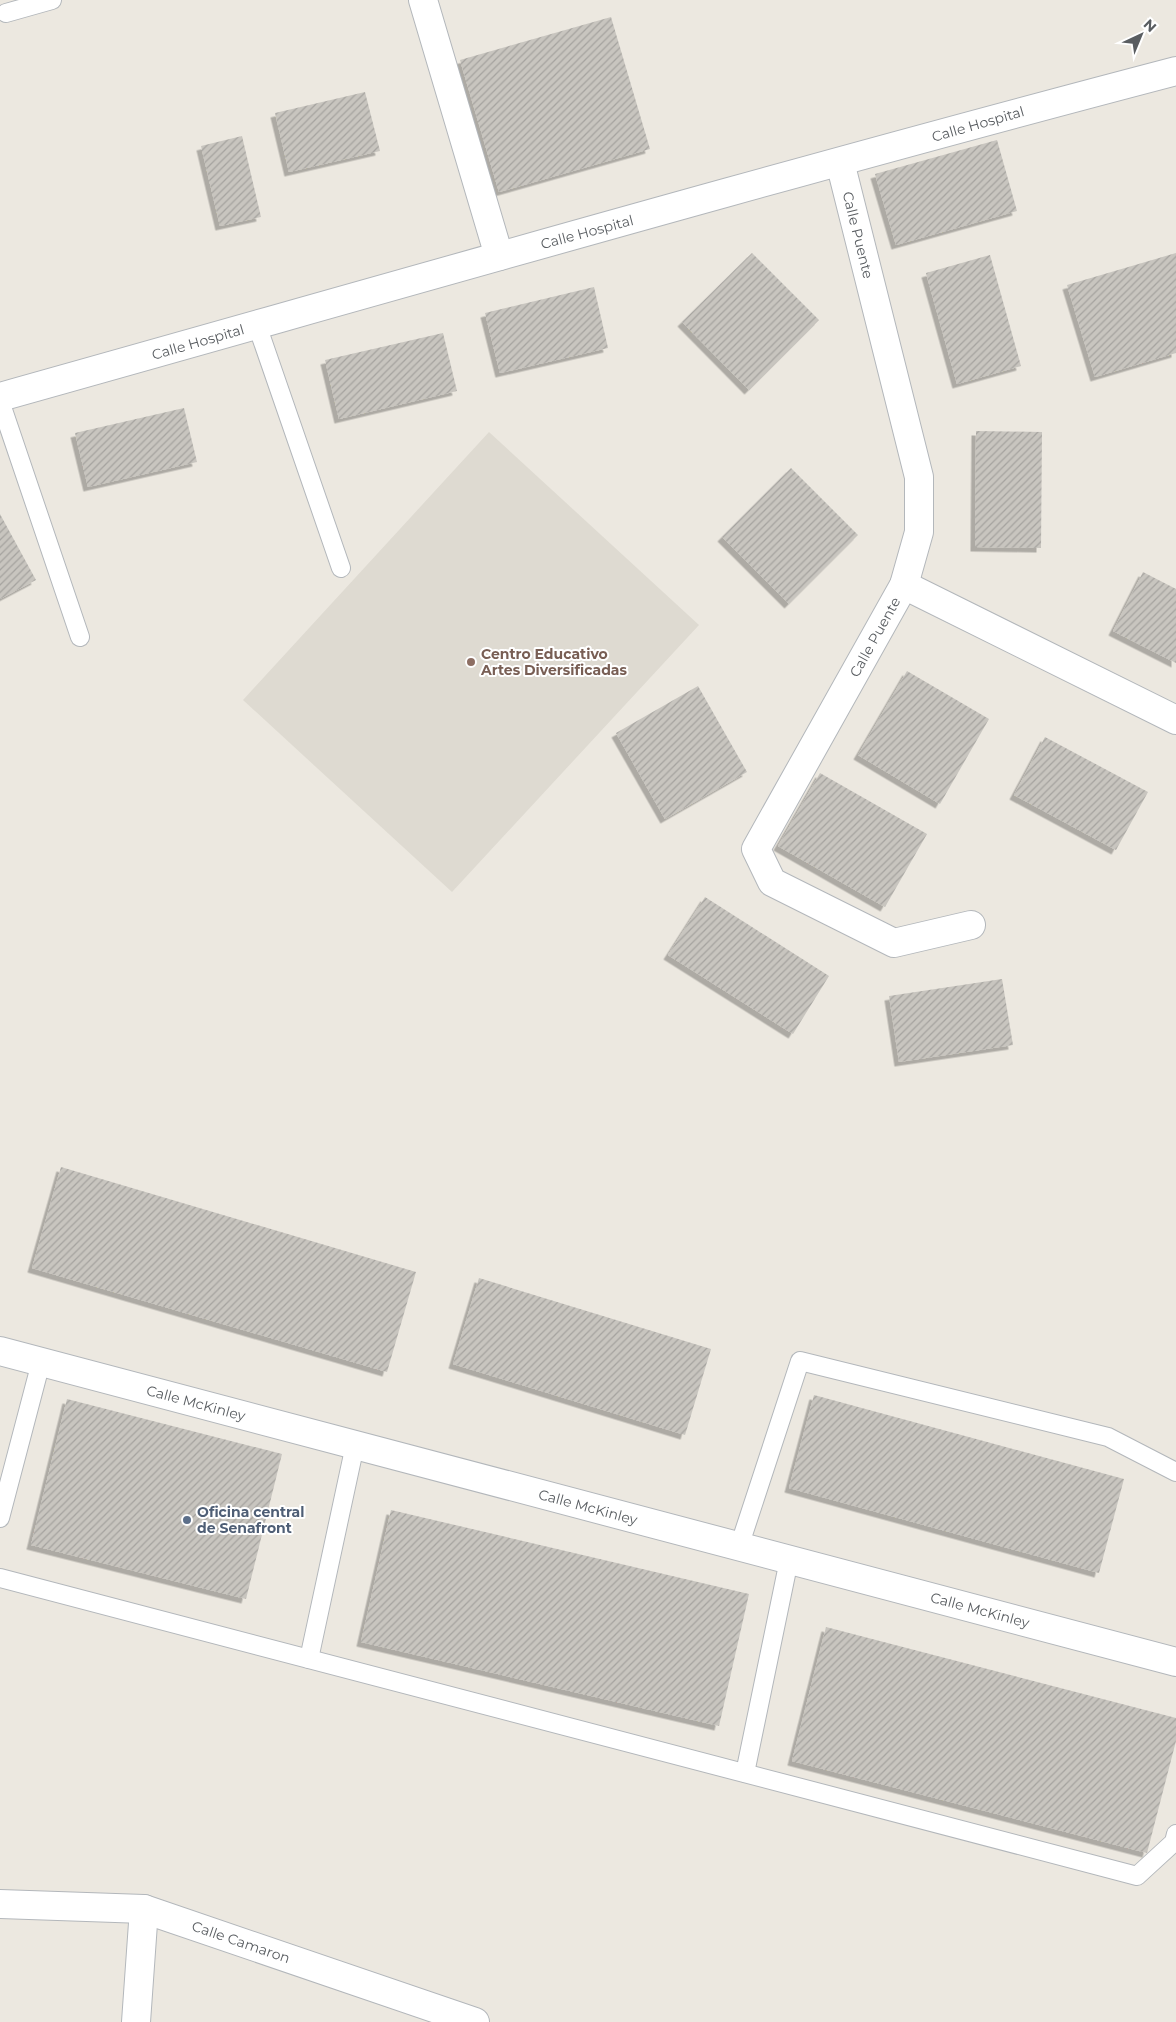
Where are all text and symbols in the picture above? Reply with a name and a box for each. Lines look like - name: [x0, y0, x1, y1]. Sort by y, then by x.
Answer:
- north arrow: [1116, 10, 1166, 60]
- text: N: [1140, 15, 1160, 36]
- street label: Calle Hospital: [930, 102, 1026, 146]
- street label: Calle Puente: [839, 190, 877, 280]
- street label: Calle Hospital: [539, 211, 635, 253]
- street label: Calle Hospital: [150, 320, 246, 364]
- street label: Calle Puente: [846, 594, 904, 680]
- place label: Centro Educativo Artes Diversificadas: [480, 645, 627, 679]
- marker: Centro Educativo Artes Diversificadas: [465, 656, 477, 668]
- street label: Calle McKinley: [144, 1381, 248, 1425]
- street label: Calle McKinley: [536, 1485, 640, 1529]
- place label: Oficina central de Senafront: [197, 1503, 304, 1537]
- marker: Oficina central de Senafront: [181, 1514, 193, 1526]
- street label: Calle McKinley: [928, 1588, 1032, 1632]
- street label: Calle Camaron: [190, 1917, 292, 1967]

